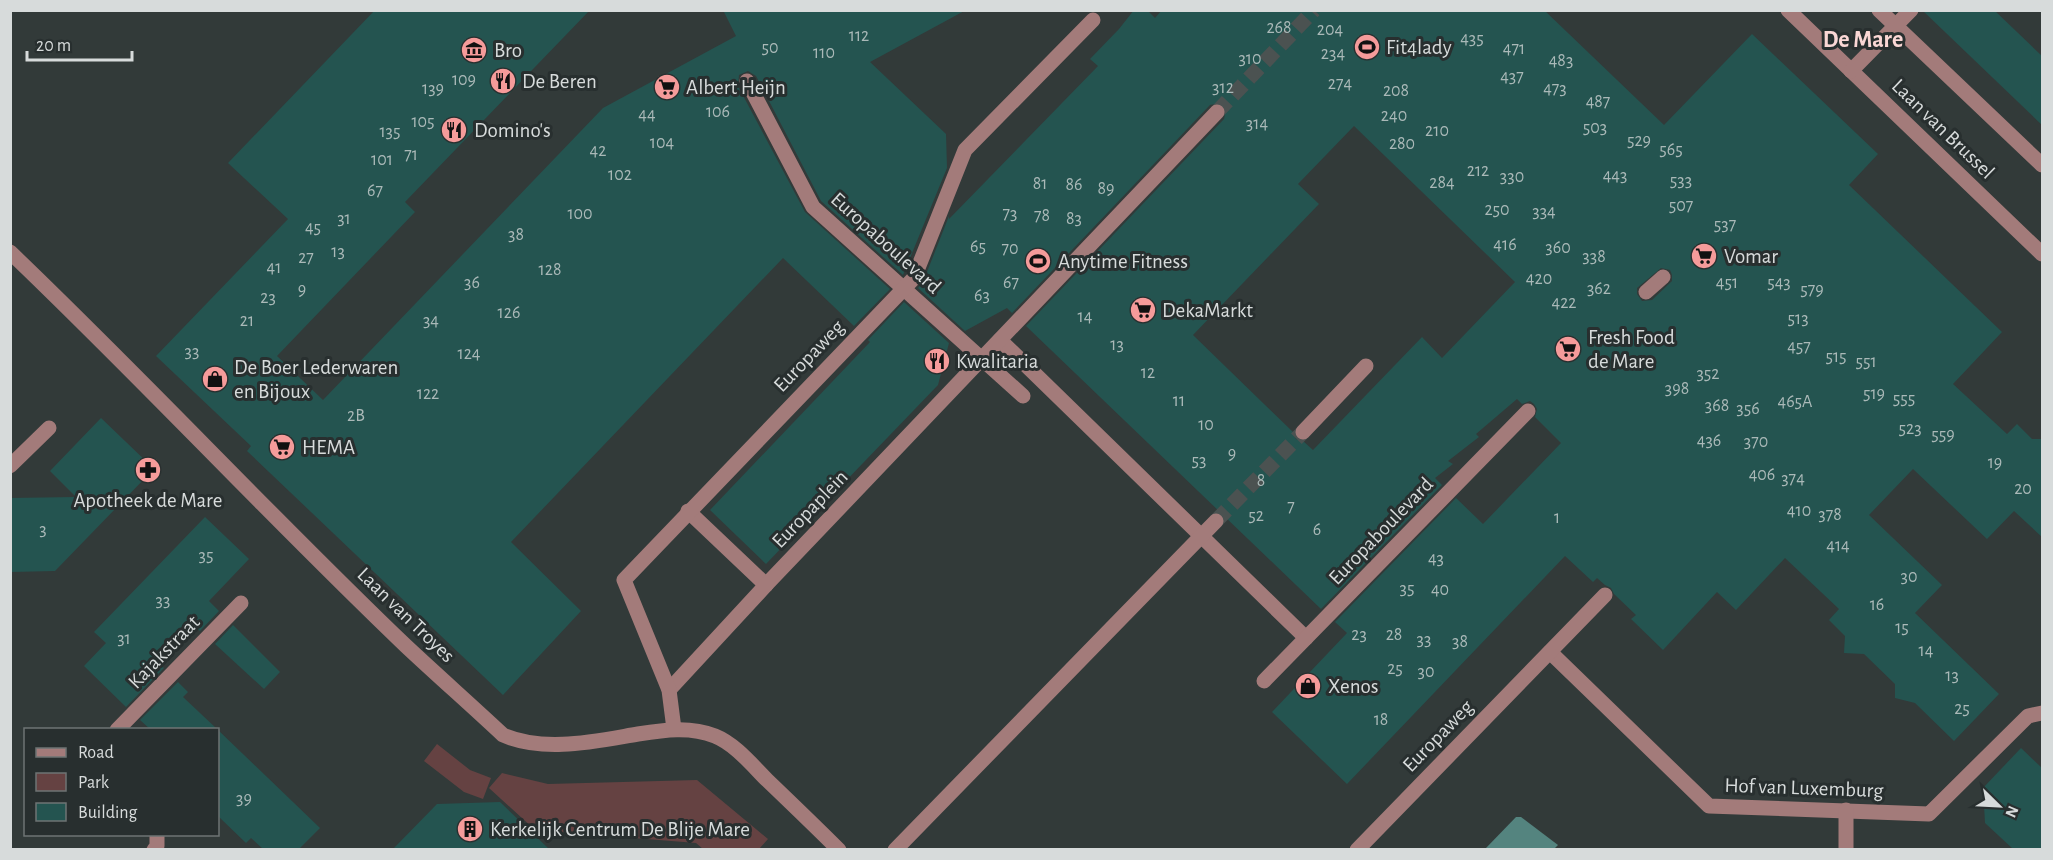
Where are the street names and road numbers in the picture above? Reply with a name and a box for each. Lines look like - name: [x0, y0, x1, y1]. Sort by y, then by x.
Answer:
- street label: Laan van Brussel: [1888, 75, 1998, 183]
- street label: Europaboulevard: [827, 188, 945, 298]
- street label: Europaweg: [770, 315, 849, 396]
- street label: Europaplein: [768, 466, 852, 552]
- street label: Europaboulevard: [1325, 473, 1437, 589]
- street label: Laan van Troyes: [353, 564, 459, 666]
- street label: Kajakstraat: [124, 611, 204, 693]
- street label: Europaweg: [1399, 695, 1478, 776]
- street label: Hof van Luxemburg: [1724, 775, 1885, 801]

